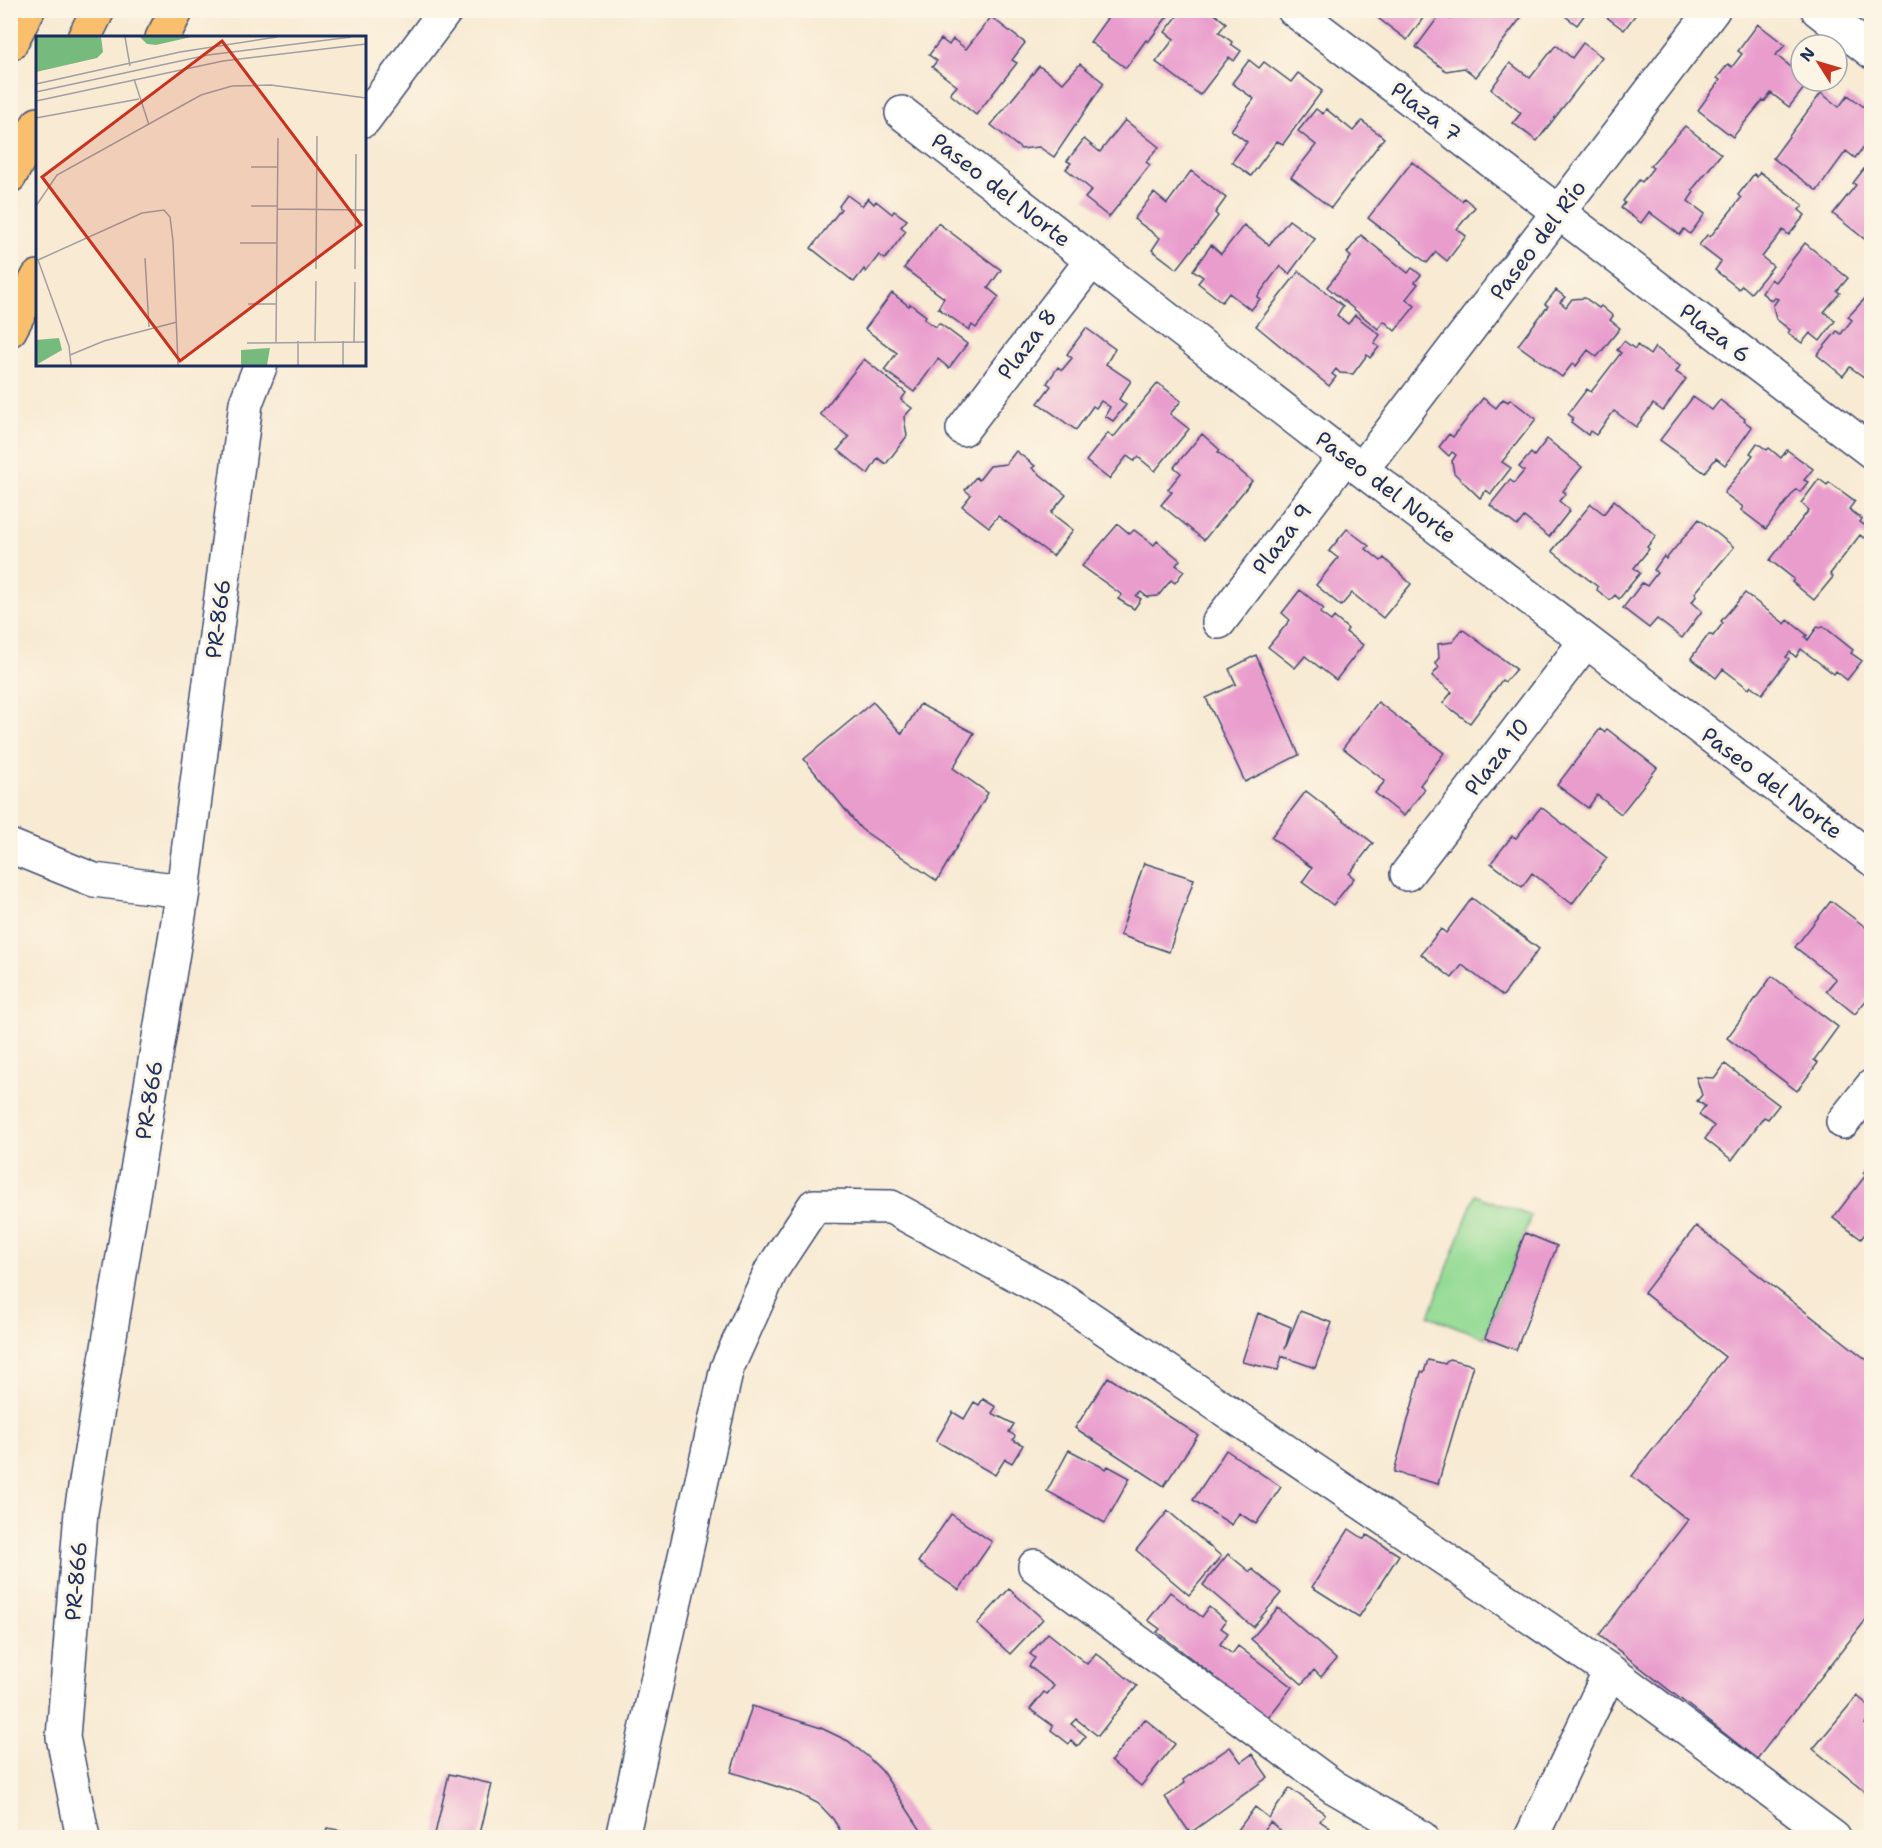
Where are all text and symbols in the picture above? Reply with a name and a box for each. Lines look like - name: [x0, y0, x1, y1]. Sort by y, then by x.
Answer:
- north arrow: [1789, 33, 1849, 93]
- inset map: [36, 36, 366, 366]
- text: N: [1795, 43, 1820, 66]
- street label: Plaza 7: [1385, 75, 1467, 149]
- street label: Paseo del Norte: [925, 126, 1077, 254]
- street label: Paseo del Río: [1483, 174, 1593, 306]
- street label: Plaza 6: [1673, 297, 1757, 369]
- street label: Plaza 8: [991, 302, 1063, 386]
- street label: Paseo del Norte: [1309, 424, 1463, 550]
- street label: Plaza 9: [1246, 497, 1318, 581]
- street label: PR-866: [199, 578, 237, 660]
- street label: Plaza 10: [1458, 712, 1536, 802]
- street label: Paseo del Norte: [1695, 720, 1849, 846]
- street label: PR-866: [128, 1058, 170, 1142]
- street label: PR-866: [58, 1540, 94, 1622]

